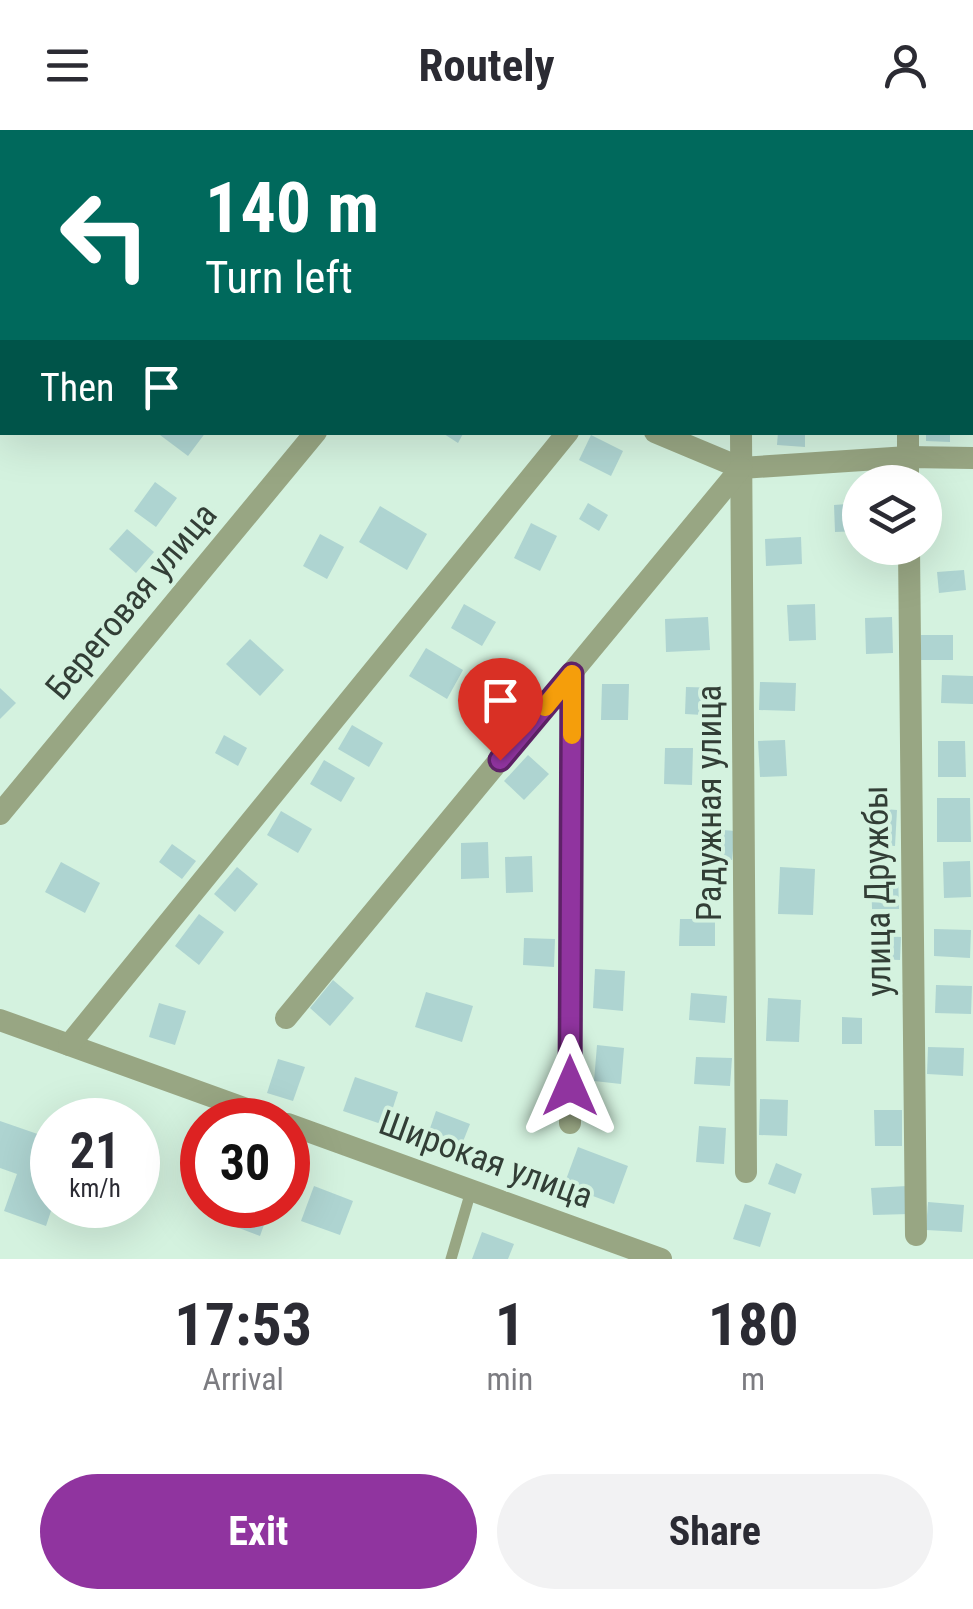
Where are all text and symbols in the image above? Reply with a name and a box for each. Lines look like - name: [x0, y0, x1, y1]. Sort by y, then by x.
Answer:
- icon: menu: [40, 38, 95, 93]
- icon: person: [878, 38, 933, 93]
- text: Routely: [418, 39, 555, 92]
- text: 140 m: [205, 167, 379, 249]
- icon: left: [40, 170, 170, 300]
- text: Turn left: [205, 251, 353, 304]
- icon: arrive: [134, 360, 189, 415]
- text: Then: [40, 366, 114, 410]
- map controls: [842, 465, 942, 565]
- button: layers: [842, 465, 942, 565]
- street label: Береговая улица: [37, 495, 225, 708]
- pin: [458, 658, 543, 761]
- icon: arrive: [473, 673, 528, 728]
- street label: Радужная улица: [689, 685, 730, 921]
- street label: улица Дружбы: [855, 785, 900, 997]
- position arrow: [518, 1034, 622, 1138]
- speed limit sign: 30: [180, 1098, 310, 1228]
- street label: Широкая улица: [373, 1102, 598, 1217]
- text: 21: [70, 1122, 120, 1180]
- text: km/h: [69, 1174, 121, 1203]
- text: 17:53: [174, 1289, 312, 1360]
- text: 1: [495, 1289, 525, 1360]
- text: 180: [708, 1289, 799, 1360]
- text: Arrival: [202, 1360, 284, 1398]
- text: min: [486, 1360, 533, 1398]
- text: m: [741, 1360, 765, 1398]
- button: Exit: [40, 1474, 477, 1589]
- button: Share: [497, 1474, 933, 1589]

